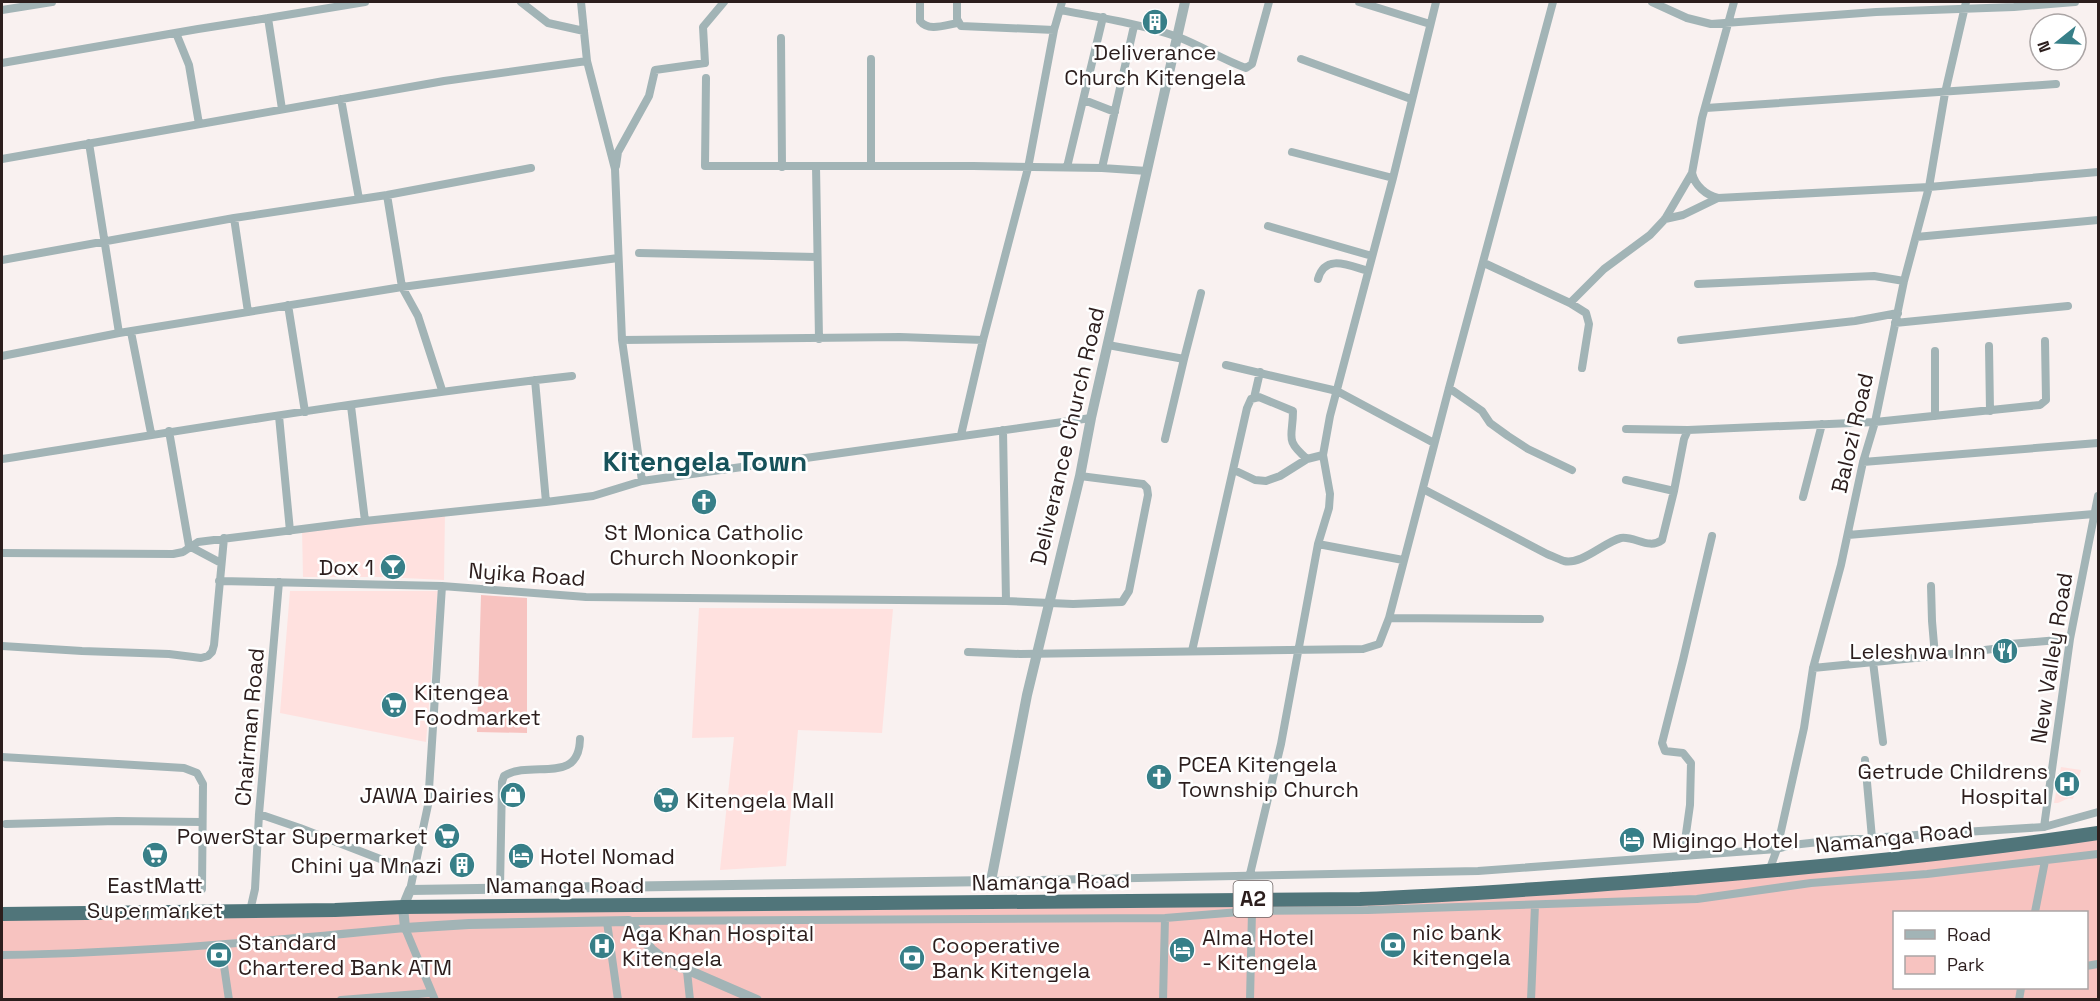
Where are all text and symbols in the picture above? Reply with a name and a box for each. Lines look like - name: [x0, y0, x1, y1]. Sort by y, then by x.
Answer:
- building icon: Deliverance Church Kitengela: [1140, 7, 1170, 37]
- north arrow: [2028, 12, 2088, 72]
- place label: Deliverance Church Kitengela: [1064, 38, 1246, 91]
- text: N: [2033, 38, 2056, 55]
- street label: Deliverance Church Road: [1024, 304, 1110, 568]
- street label: Balozi Road: [1825, 370, 1879, 496]
- district label: Kitengela Town: [603, 443, 807, 479]
- church icon: St Monica Catholic Church Noonkopir: [689, 487, 719, 517]
- place label: St Monica Catholic Church Noonkopir: [604, 518, 804, 571]
- bar icon: Dox 1: [378, 552, 408, 582]
- place label: Dox 1: [319, 553, 374, 581]
- street label: Nyika Road: [467, 556, 587, 592]
- street label: New Valley Road: [2024, 570, 2078, 746]
- restaurant icon: Leleshwa Inn: [1990, 636, 2020, 666]
- place label: Leleshwa Inn: [1850, 637, 1986, 665]
- street label: Chairman Road: [228, 647, 270, 807]
- place label: Kitengea Foodmarket: [414, 678, 541, 731]
- supermarket icon: Kitengea Foodmarket: [379, 690, 409, 720]
- place label: PCEA Kitengela Township Church: [1178, 750, 1359, 803]
- place label: Getrude Childrens Hospital: [1858, 757, 2048, 810]
- church icon: PCEA Kitengela Township Church: [1144, 762, 1174, 792]
- hospital icon: Getrude Childrens Hospital: [2052, 769, 2082, 799]
- shop icon: JAWA Dairies: [498, 780, 528, 810]
- place label: JAWA Dairies: [359, 781, 494, 809]
- supermarket icon: Kitengela Mall: [651, 785, 681, 815]
- place label: Kitengela Mall: [686, 786, 834, 814]
- street label: Namanga Road: [1814, 815, 1974, 859]
- supermarket icon: PowerStar Supermarket: [432, 821, 462, 851]
- place label: PowerStar Supermarket: [177, 822, 428, 850]
- hotel icon: Migingo Hotel: [1617, 825, 1647, 855]
- place label: Migingo Hotel: [1652, 826, 1799, 854]
- supermarket icon: EastMatt Supermarket: [140, 840, 170, 870]
- hotel icon: Hotel Nomad: [506, 841, 536, 871]
- place label: Hotel Nomad: [540, 842, 675, 870]
- building icon: Chini ya Mnazi: [447, 850, 477, 880]
- place label: Chini ya Mnazi: [291, 851, 442, 879]
- street label: Namanga Road: [971, 866, 1131, 896]
- place label: EastMatt Supermarket: [87, 871, 223, 924]
- street label: Namanga Road: [486, 871, 644, 899]
- road number: A2: [1234, 881, 1272, 917]
- legend: [1893, 911, 2088, 989]
- place label: nic bank kitengela: [1412, 918, 1511, 971]
- place label: Aga Khan Hospital Kitengela: [622, 919, 814, 972]
- place label: Alma Hotel - Kitengela: [1202, 923, 1318, 976]
- text: Road: [1947, 923, 1991, 946]
- place label: Standard Chartered Bank ATM: [238, 928, 452, 981]
- bank icon: nic bank kitengela: [1378, 930, 1408, 960]
- hospital icon: Aga Khan Hospital Kitengela: [587, 931, 617, 961]
- place label: Cooperative Bank Kitengela: [932, 931, 1091, 984]
- hotel icon: Alma Hotel - Kitengela: [1167, 935, 1197, 965]
- bank icon: Standard Chartered Bank ATM: [204, 940, 234, 970]
- bank icon: Cooperative Bank Kitengela: [897, 943, 927, 973]
- text: Park: [1947, 953, 1985, 976]

